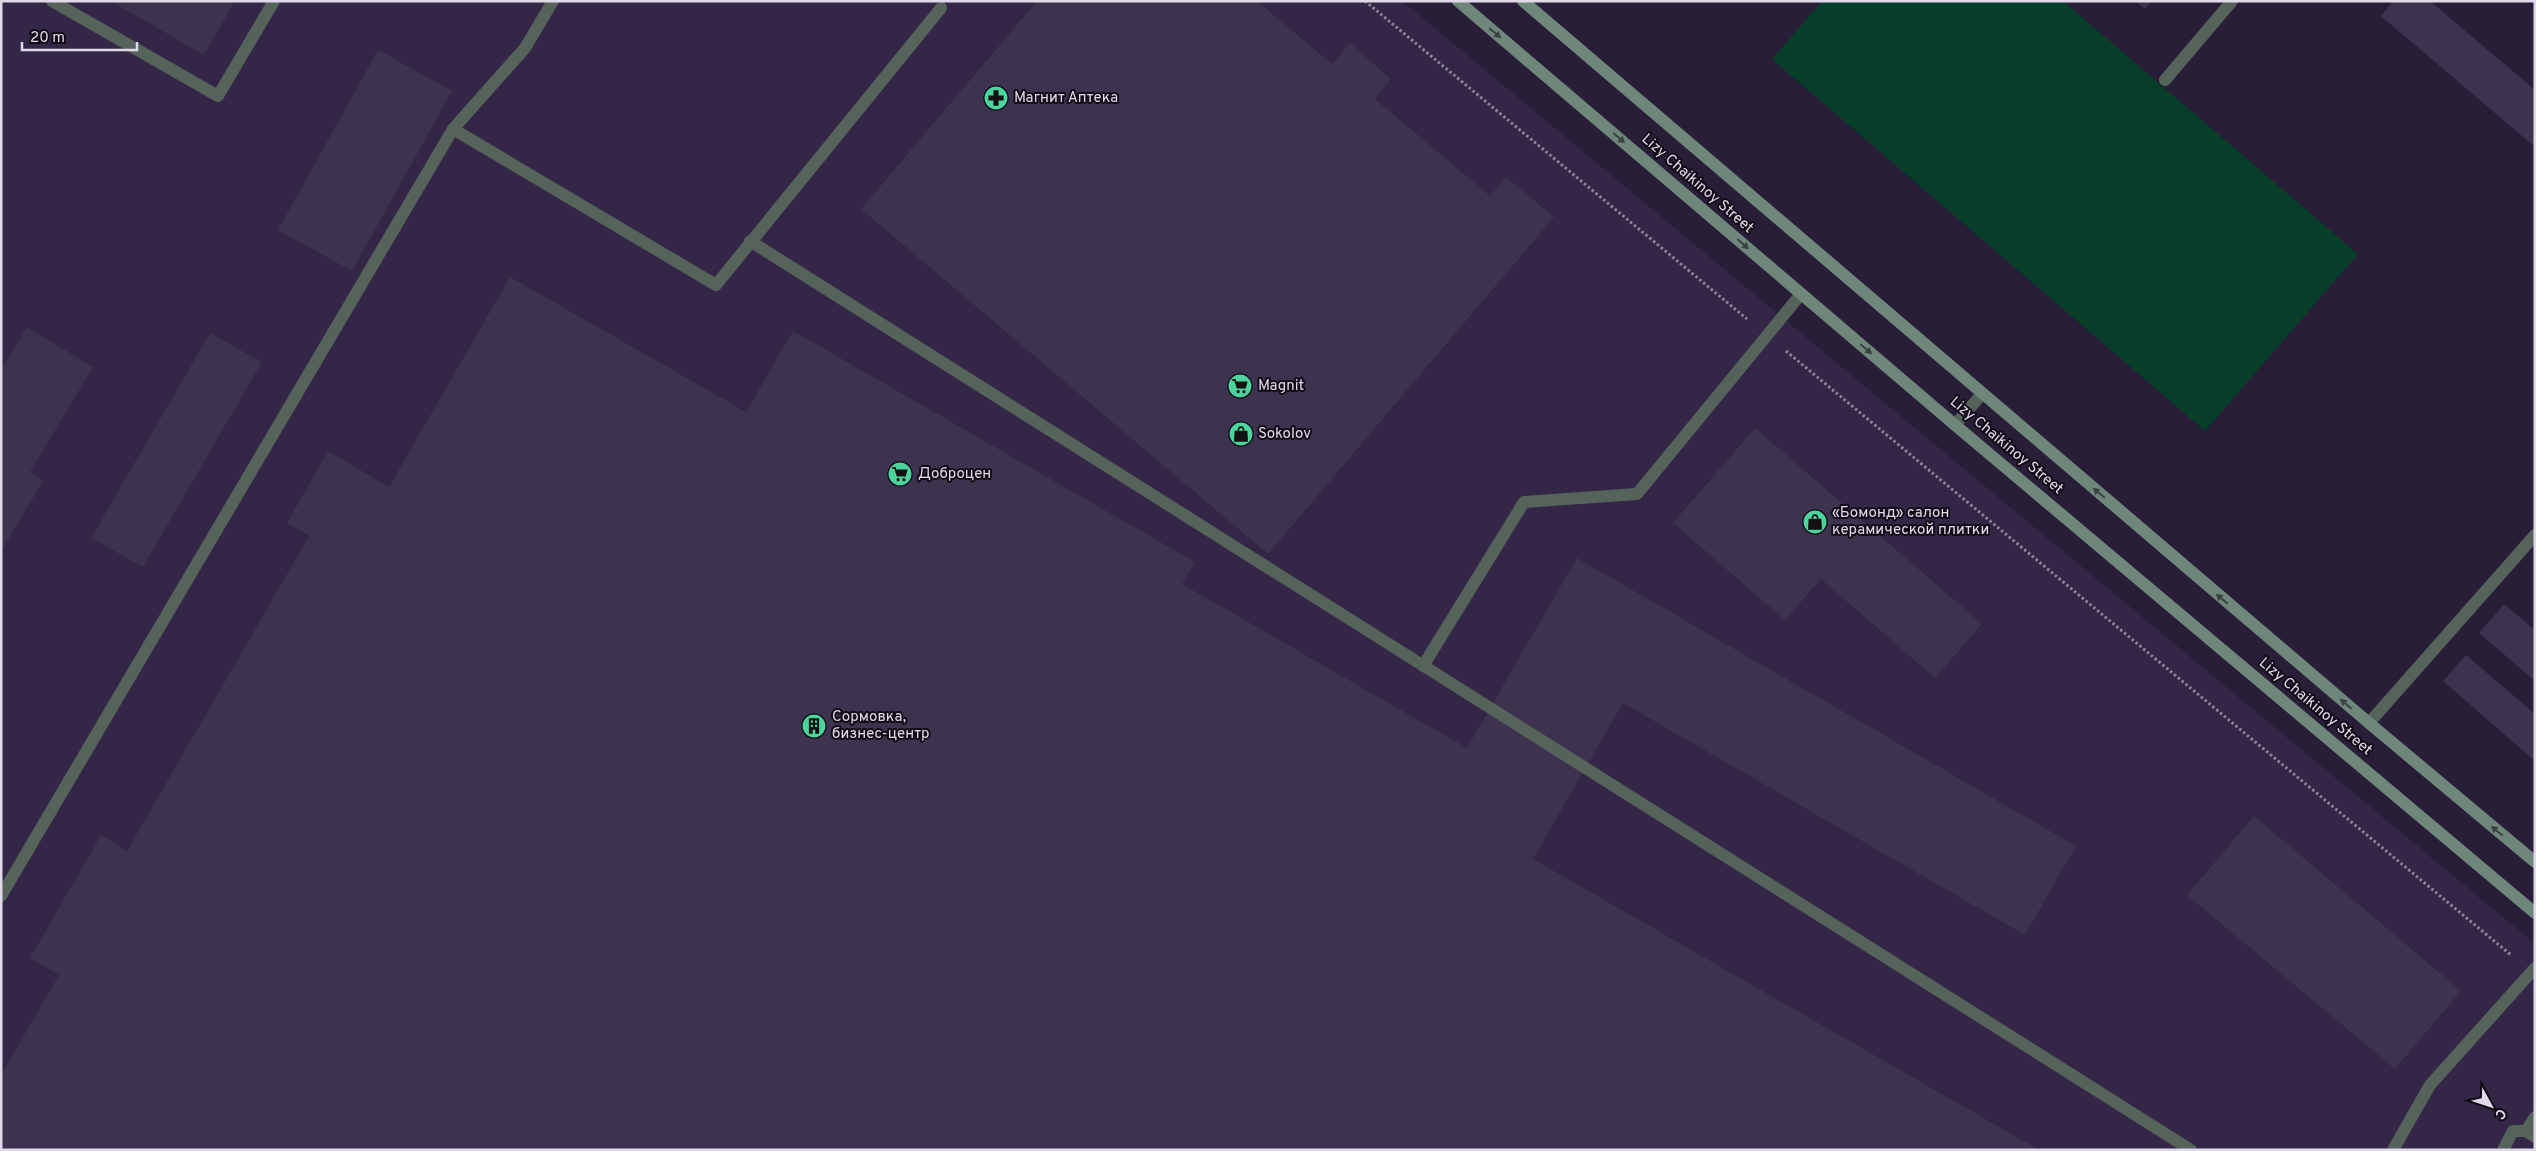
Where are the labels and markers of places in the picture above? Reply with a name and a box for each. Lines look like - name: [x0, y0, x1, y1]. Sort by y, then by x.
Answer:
- pharmacy icon: Магнит Аптека: [983, 85, 1009, 111]
- place label: Магнит Аптека: [1014, 89, 1118, 108]
- supermarket icon: Magnit: [1227, 373, 1253, 399]
- place label: Magnit: [1258, 377, 1304, 396]
- shop icon: Sokolov: [1228, 421, 1254, 447]
- place label: Sokolov: [1258, 425, 1311, 444]
- supermarket icon: Доброцен: [887, 461, 913, 487]
- place label: Доброцен: [918, 465, 991, 484]
- place label: «Бомонд» салон керамической плитки: [1832, 504, 1989, 540]
- shop icon: «Бомонд» салон керамической плитки: [1802, 509, 1828, 535]
- place label: Сормовка, бизнес-центр: [832, 708, 930, 744]
- building icon: Сормовка, бизнес-центр: [801, 713, 827, 739]

